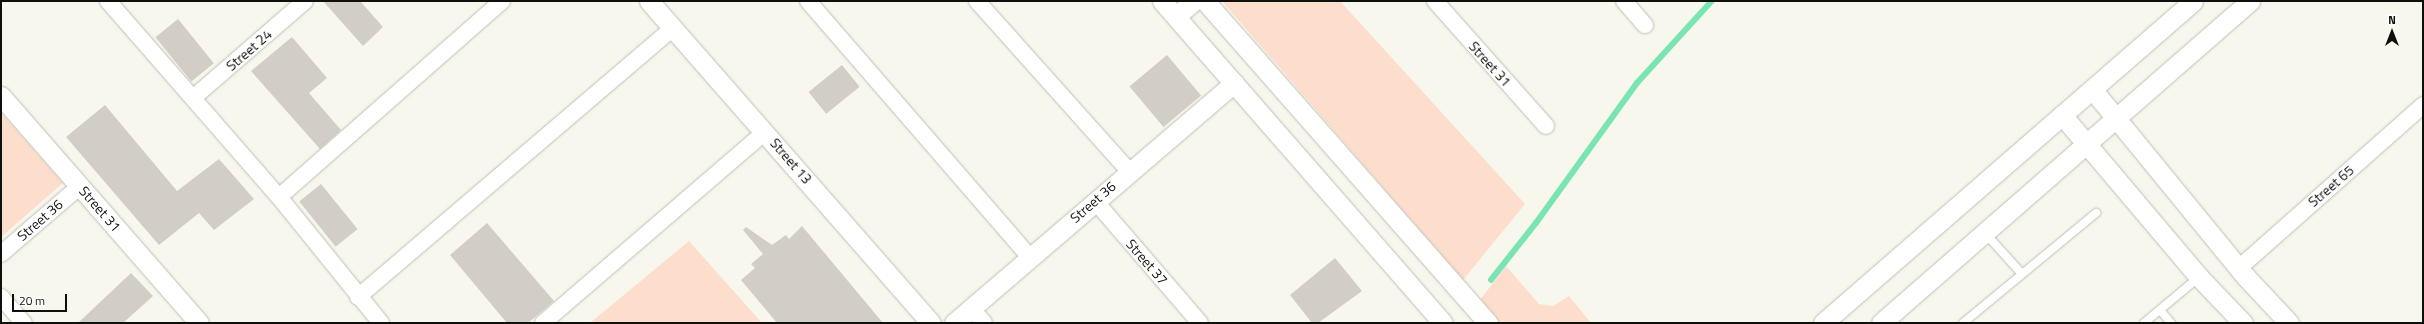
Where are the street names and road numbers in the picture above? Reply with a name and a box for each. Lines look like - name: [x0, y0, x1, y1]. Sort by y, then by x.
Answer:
- street label: Street 24: [223, 26, 275, 74]
- street label: Street 31: [1465, 38, 1515, 90]
- street label: Street 13: [767, 135, 815, 187]
- street label: Street 65: [2305, 162, 2357, 210]
- street label: Street 36: [1067, 178, 1119, 226]
- street label: Street 31: [76, 183, 124, 235]
- street label: Street 36: [14, 196, 66, 244]
- street label: Street 37: [1123, 236, 1171, 288]

